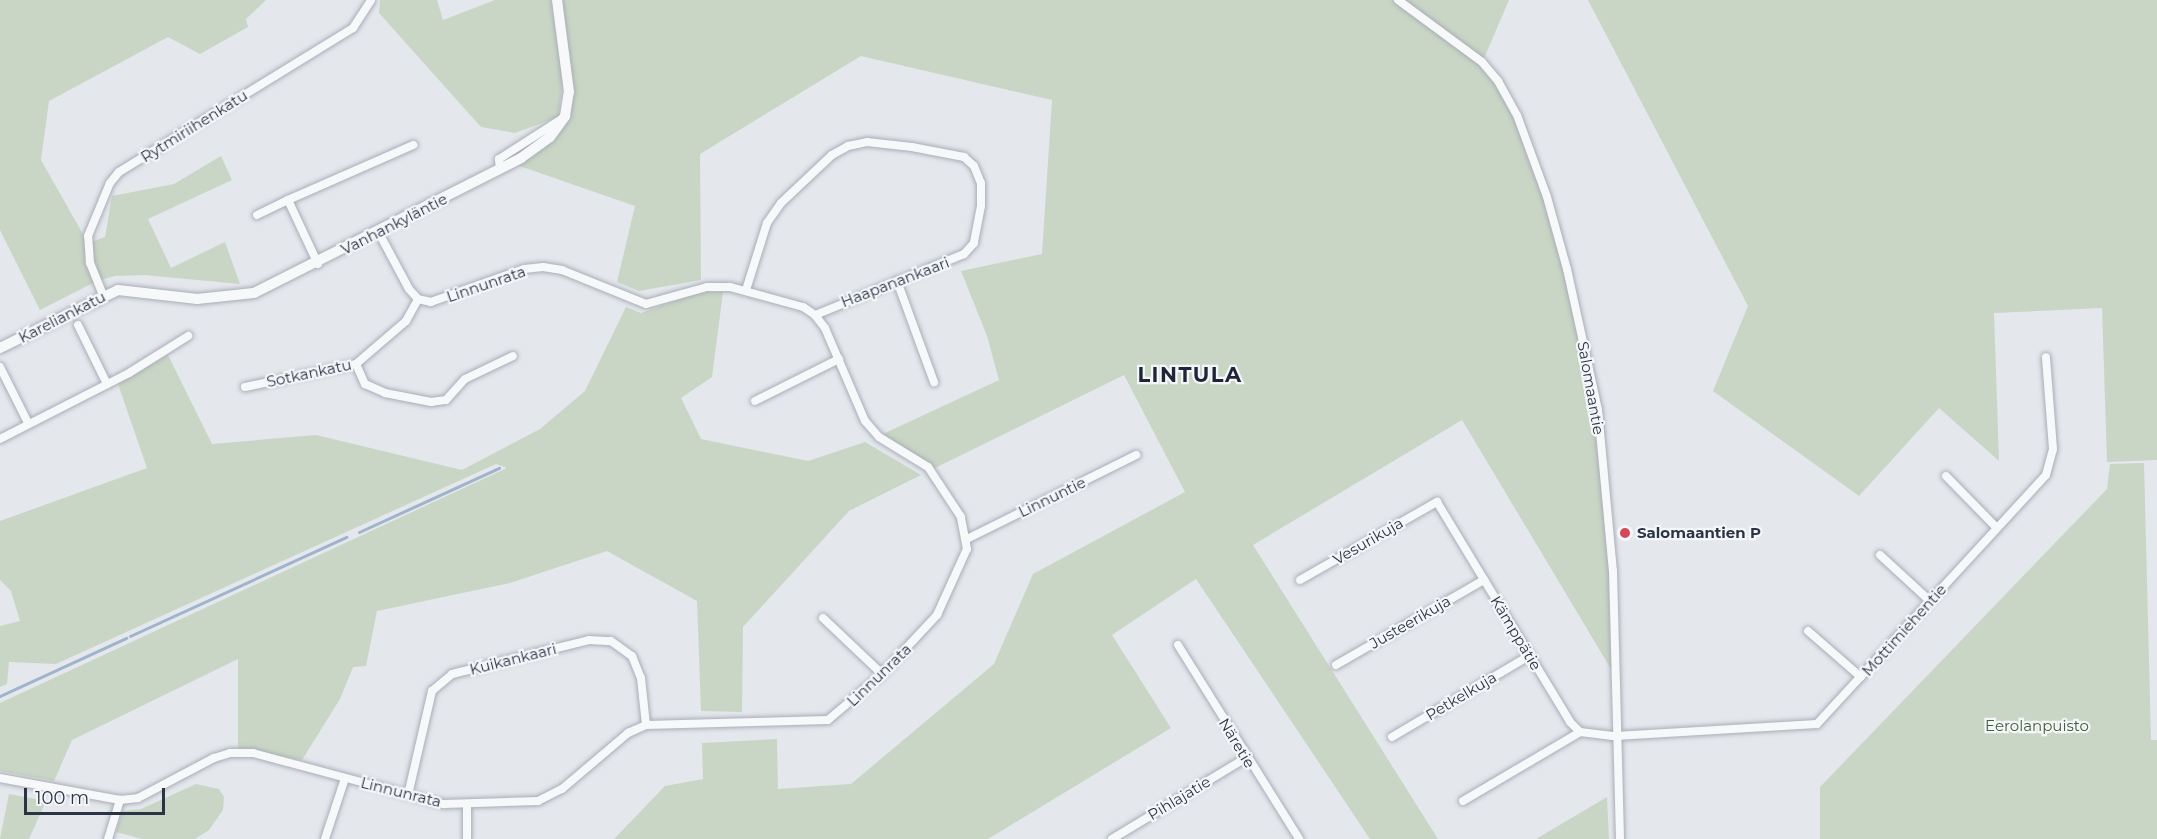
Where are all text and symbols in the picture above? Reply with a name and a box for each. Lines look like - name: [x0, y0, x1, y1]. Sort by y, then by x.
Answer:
- street label: Rytmiriihenkatu: [137, 86, 251, 166]
- street label: Vanhankyläntie: [338, 189, 450, 259]
- street label: Haapanankaari: [838, 253, 952, 311]
- street label: Linnunrata: [444, 262, 528, 306]
- street label: Kareliankatu: [16, 287, 108, 347]
- street label: Salomaantie: [1574, 340, 1608, 436]
- street label: Sotkankatu: [265, 355, 353, 391]
- district label: LINTULA: [1137, 362, 1243, 388]
- street label: Linnuntie: [1015, 473, 1089, 521]
- street label: Vesurikuja: [1330, 514, 1406, 568]
- place label: Salomaantien P: [1637, 524, 1761, 542]
- marker: Salomaantien P: [1618, 526, 1632, 540]
- street label: Mottimiehentie: [1858, 580, 1950, 680]
- street label: Justeerikuja: [1366, 592, 1454, 652]
- street label: Kämppätie: [1487, 593, 1545, 673]
- street label: Kuikankaari: [468, 640, 558, 678]
- street label: Linnunrata: [843, 640, 915, 710]
- street label: Petkelkuja: [1422, 668, 1500, 724]
- street label: Näretie: [1215, 715, 1259, 771]
- park label: Eerolanpuisto: [1985, 717, 2089, 735]
- street label: Pihlajatie: [1144, 772, 1214, 824]
- street label: Linnunrata: [359, 773, 443, 811]
- scale bar: [27, 776, 168, 814]
- text: 100 m: [35, 787, 89, 809]

